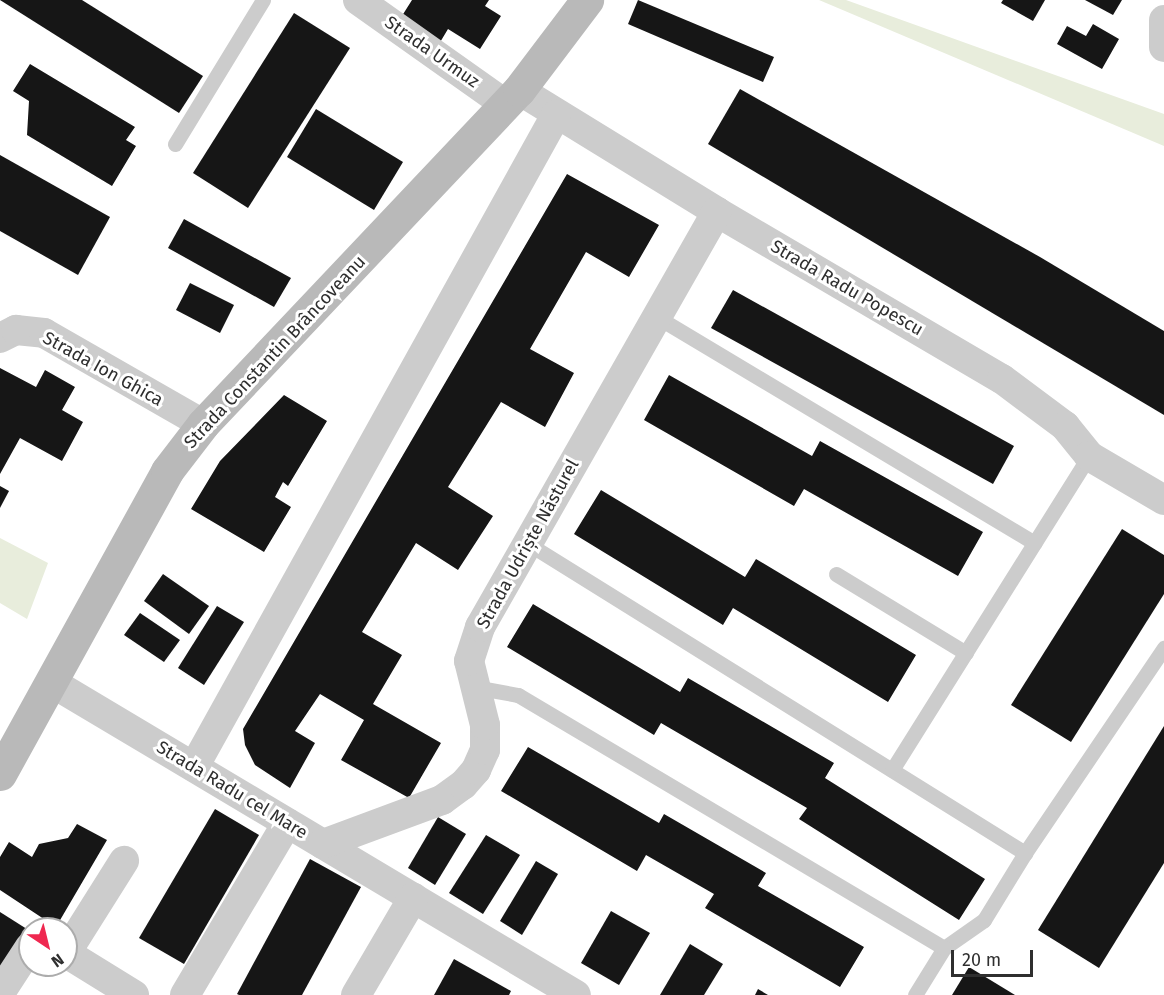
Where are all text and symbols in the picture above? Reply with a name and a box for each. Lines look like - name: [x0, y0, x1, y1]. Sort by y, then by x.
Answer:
- street label: Strada Urmuz: [381, 11, 483, 93]
- street label: Strada Radu Popescu: [767, 236, 927, 340]
- street label: Strada Constantin Brâncoveanu: [180, 251, 370, 453]
- street label: Strada Ion Ghica: [39, 327, 167, 411]
- street label: Strada Udriște Năsturel: [472, 455, 584, 633]
- street label: Strada Radu cel Mare: [153, 736, 311, 844]
- north arrow: [18, 917, 78, 977]
- scale bar: [954, 938, 1036, 976]
- text: 20 m: [962, 949, 1001, 971]
- text: N: [48, 950, 67, 971]

